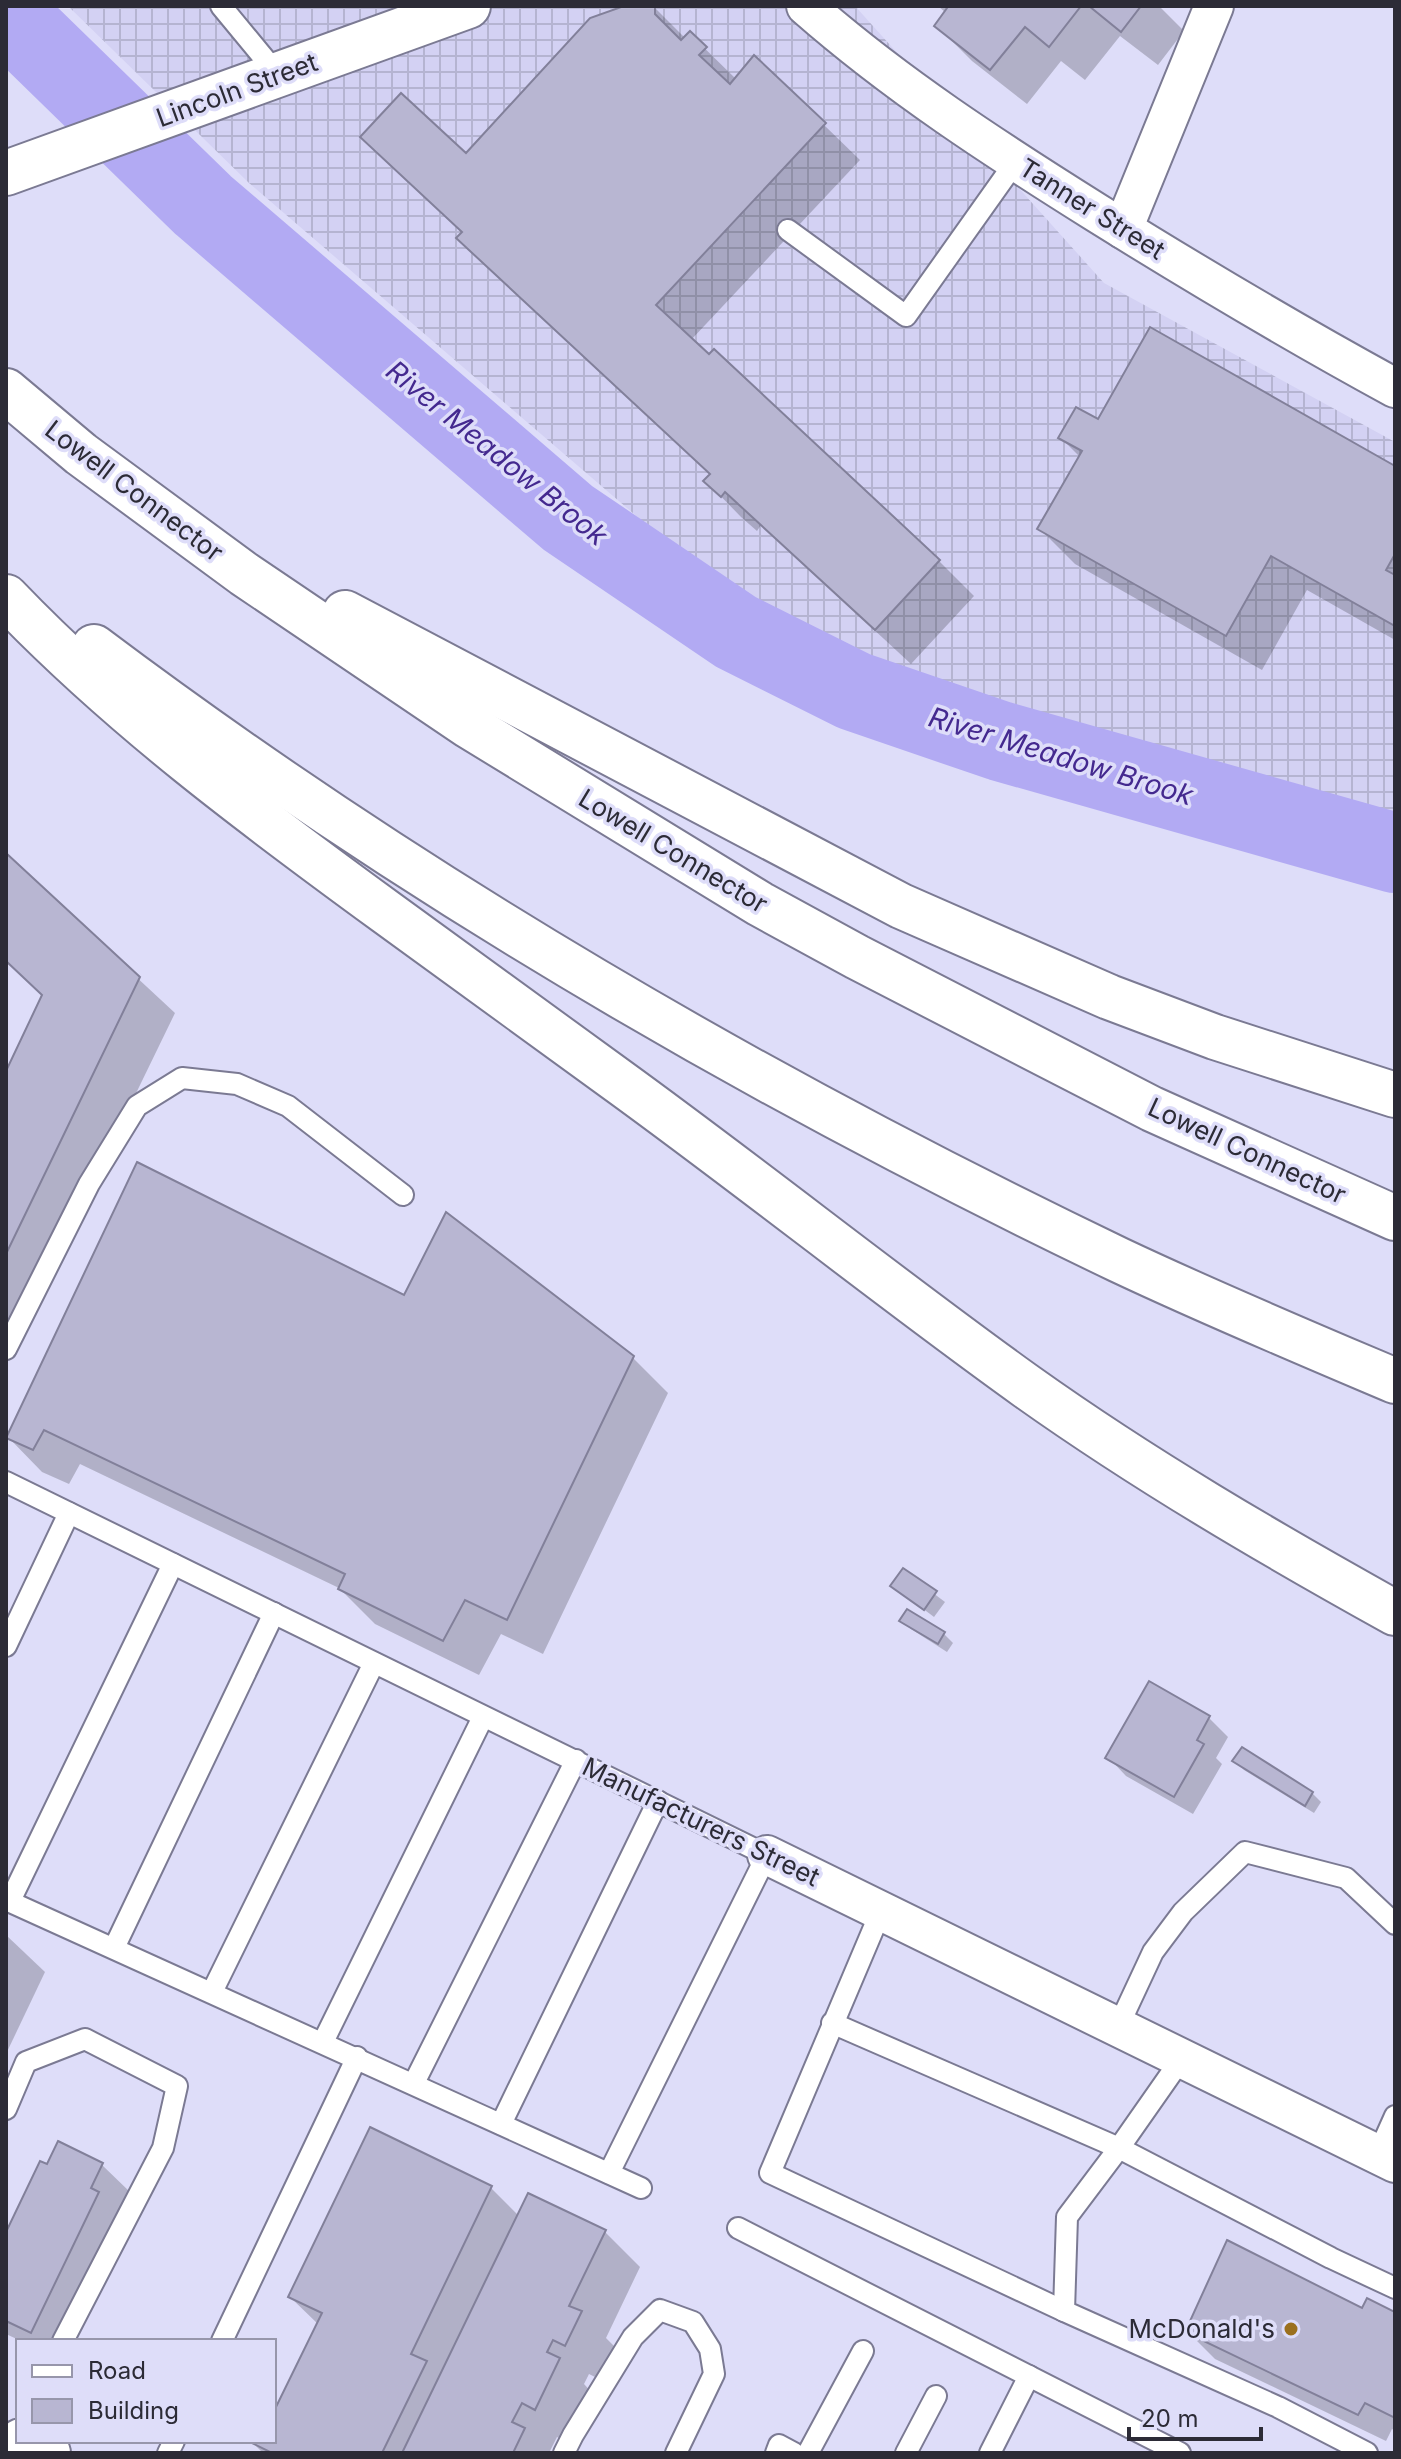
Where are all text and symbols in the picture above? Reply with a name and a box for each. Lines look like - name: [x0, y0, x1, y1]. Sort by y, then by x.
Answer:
- street label: Lincoln Street: [152, 46, 322, 133]
- street label: Tanner Street: [1014, 151, 1171, 266]
- water label: River Meadow Brook: [380, 353, 615, 553]
- street label: Lowell Connector: [39, 414, 230, 568]
- water label: River Meadow Brook: [925, 700, 1198, 813]
- street label: Lowell Connector: [573, 782, 773, 919]
- street label: Lowell Connector: [1143, 1091, 1351, 1210]
- street label: Manufacturers Street: [578, 1751, 825, 1892]
- place label: McDonald's: [1129, 2313, 1275, 2344]
- marker: McDonald's: [1282, 2320, 1300, 2338]
- legend: [16, 2339, 276, 2443]
- text: Road: [88, 2356, 146, 2385]
- scale bar: [1129, 2391, 1261, 2441]
- text: Building: [88, 2396, 179, 2425]
- text: 20 m: [1141, 2404, 1199, 2433]

